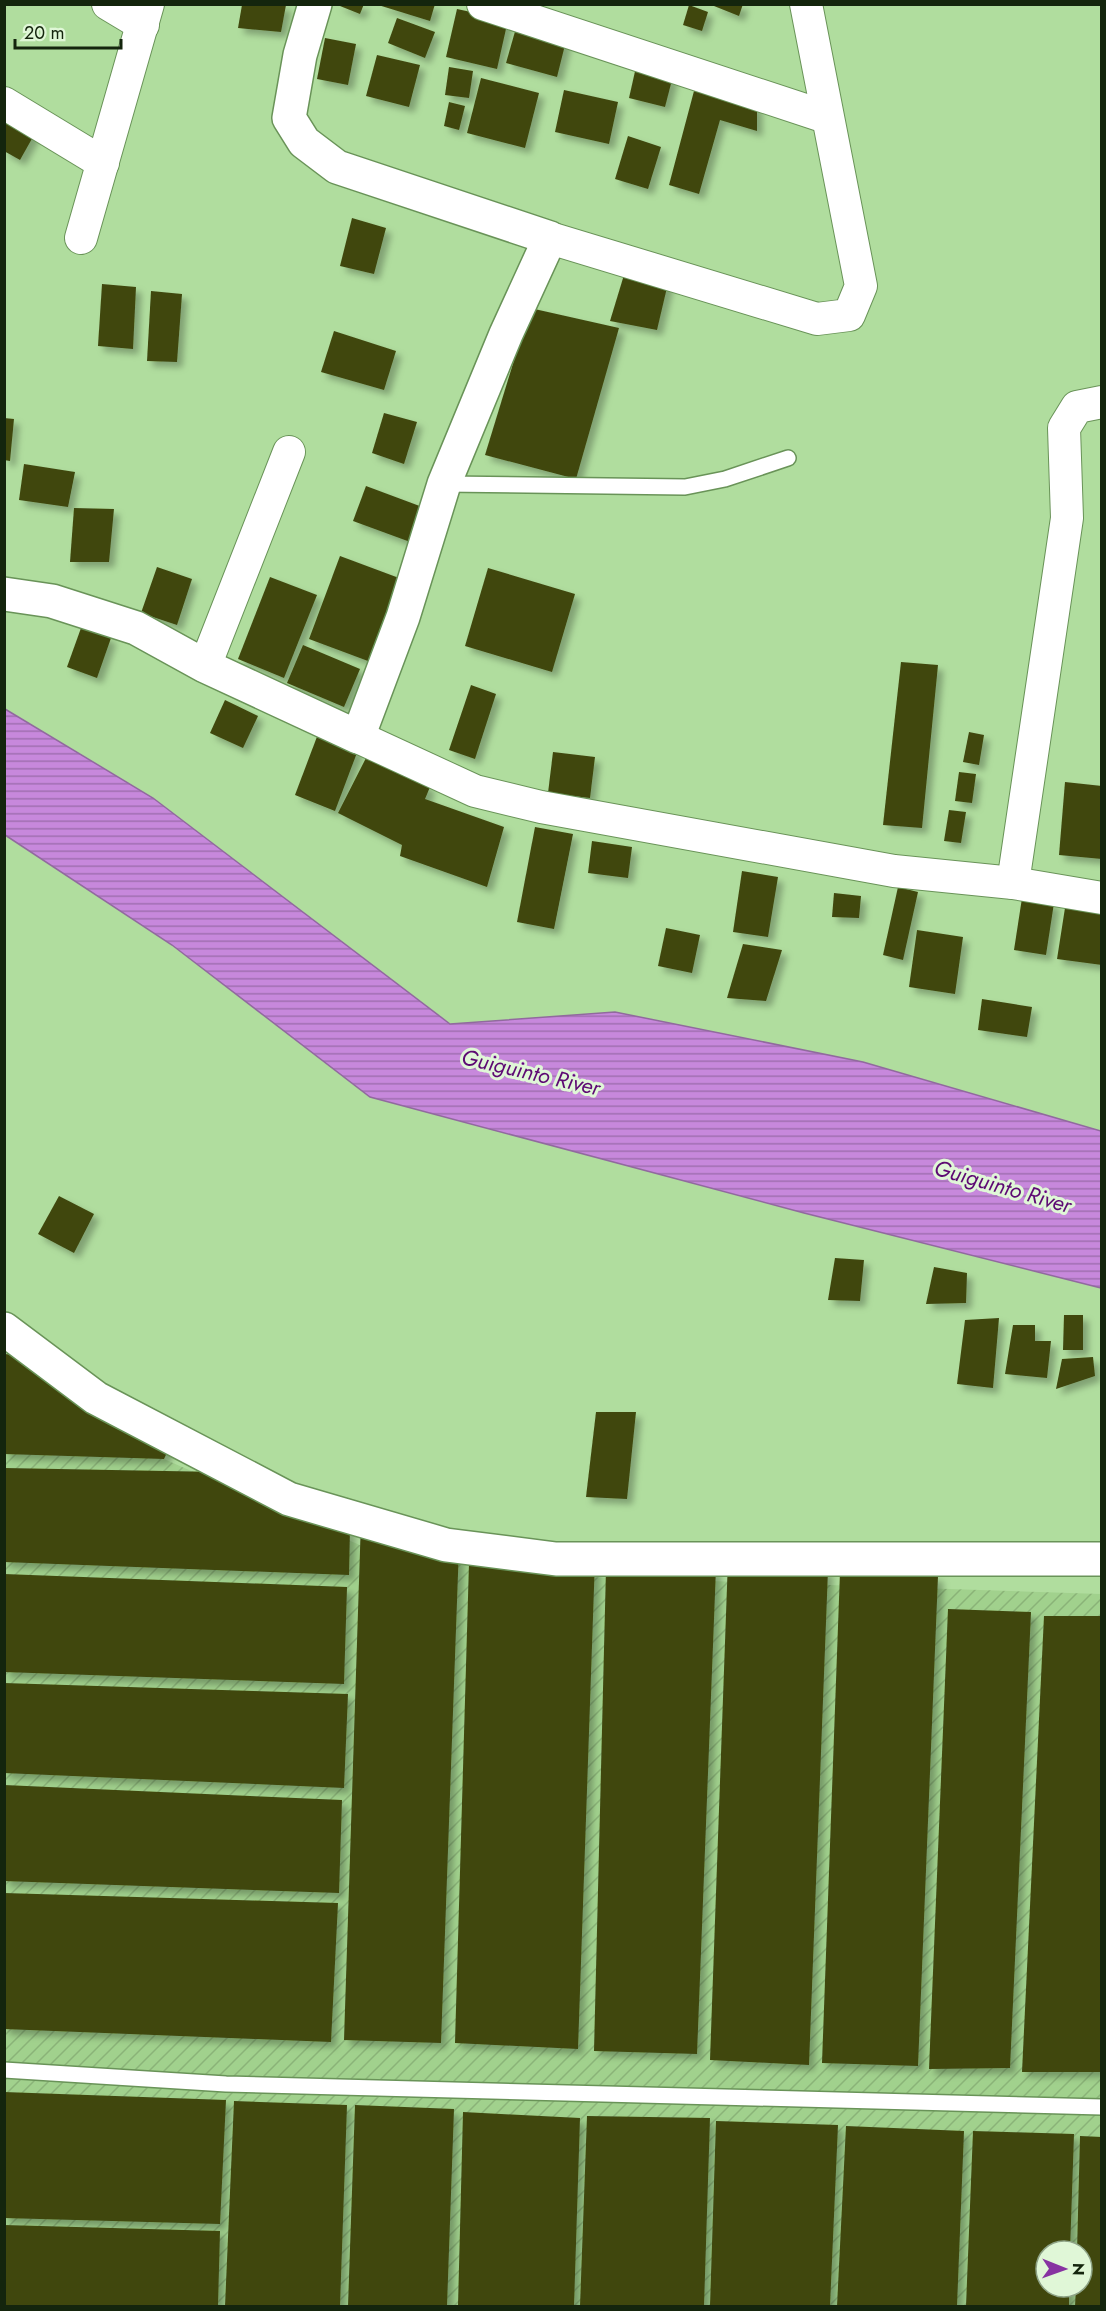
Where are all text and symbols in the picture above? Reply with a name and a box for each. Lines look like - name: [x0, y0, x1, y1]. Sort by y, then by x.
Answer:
- scale bar: [15, 12, 122, 50]
- text: 20 m: [24, 20, 64, 46]
- water label: Guiguinto River: [458, 1040, 605, 1104]
- water label: Guiguinto River: [930, 1151, 1077, 1221]
- north arrow: [1034, 2239, 1094, 2299]
- text: N: [1067, 2263, 1090, 2276]

